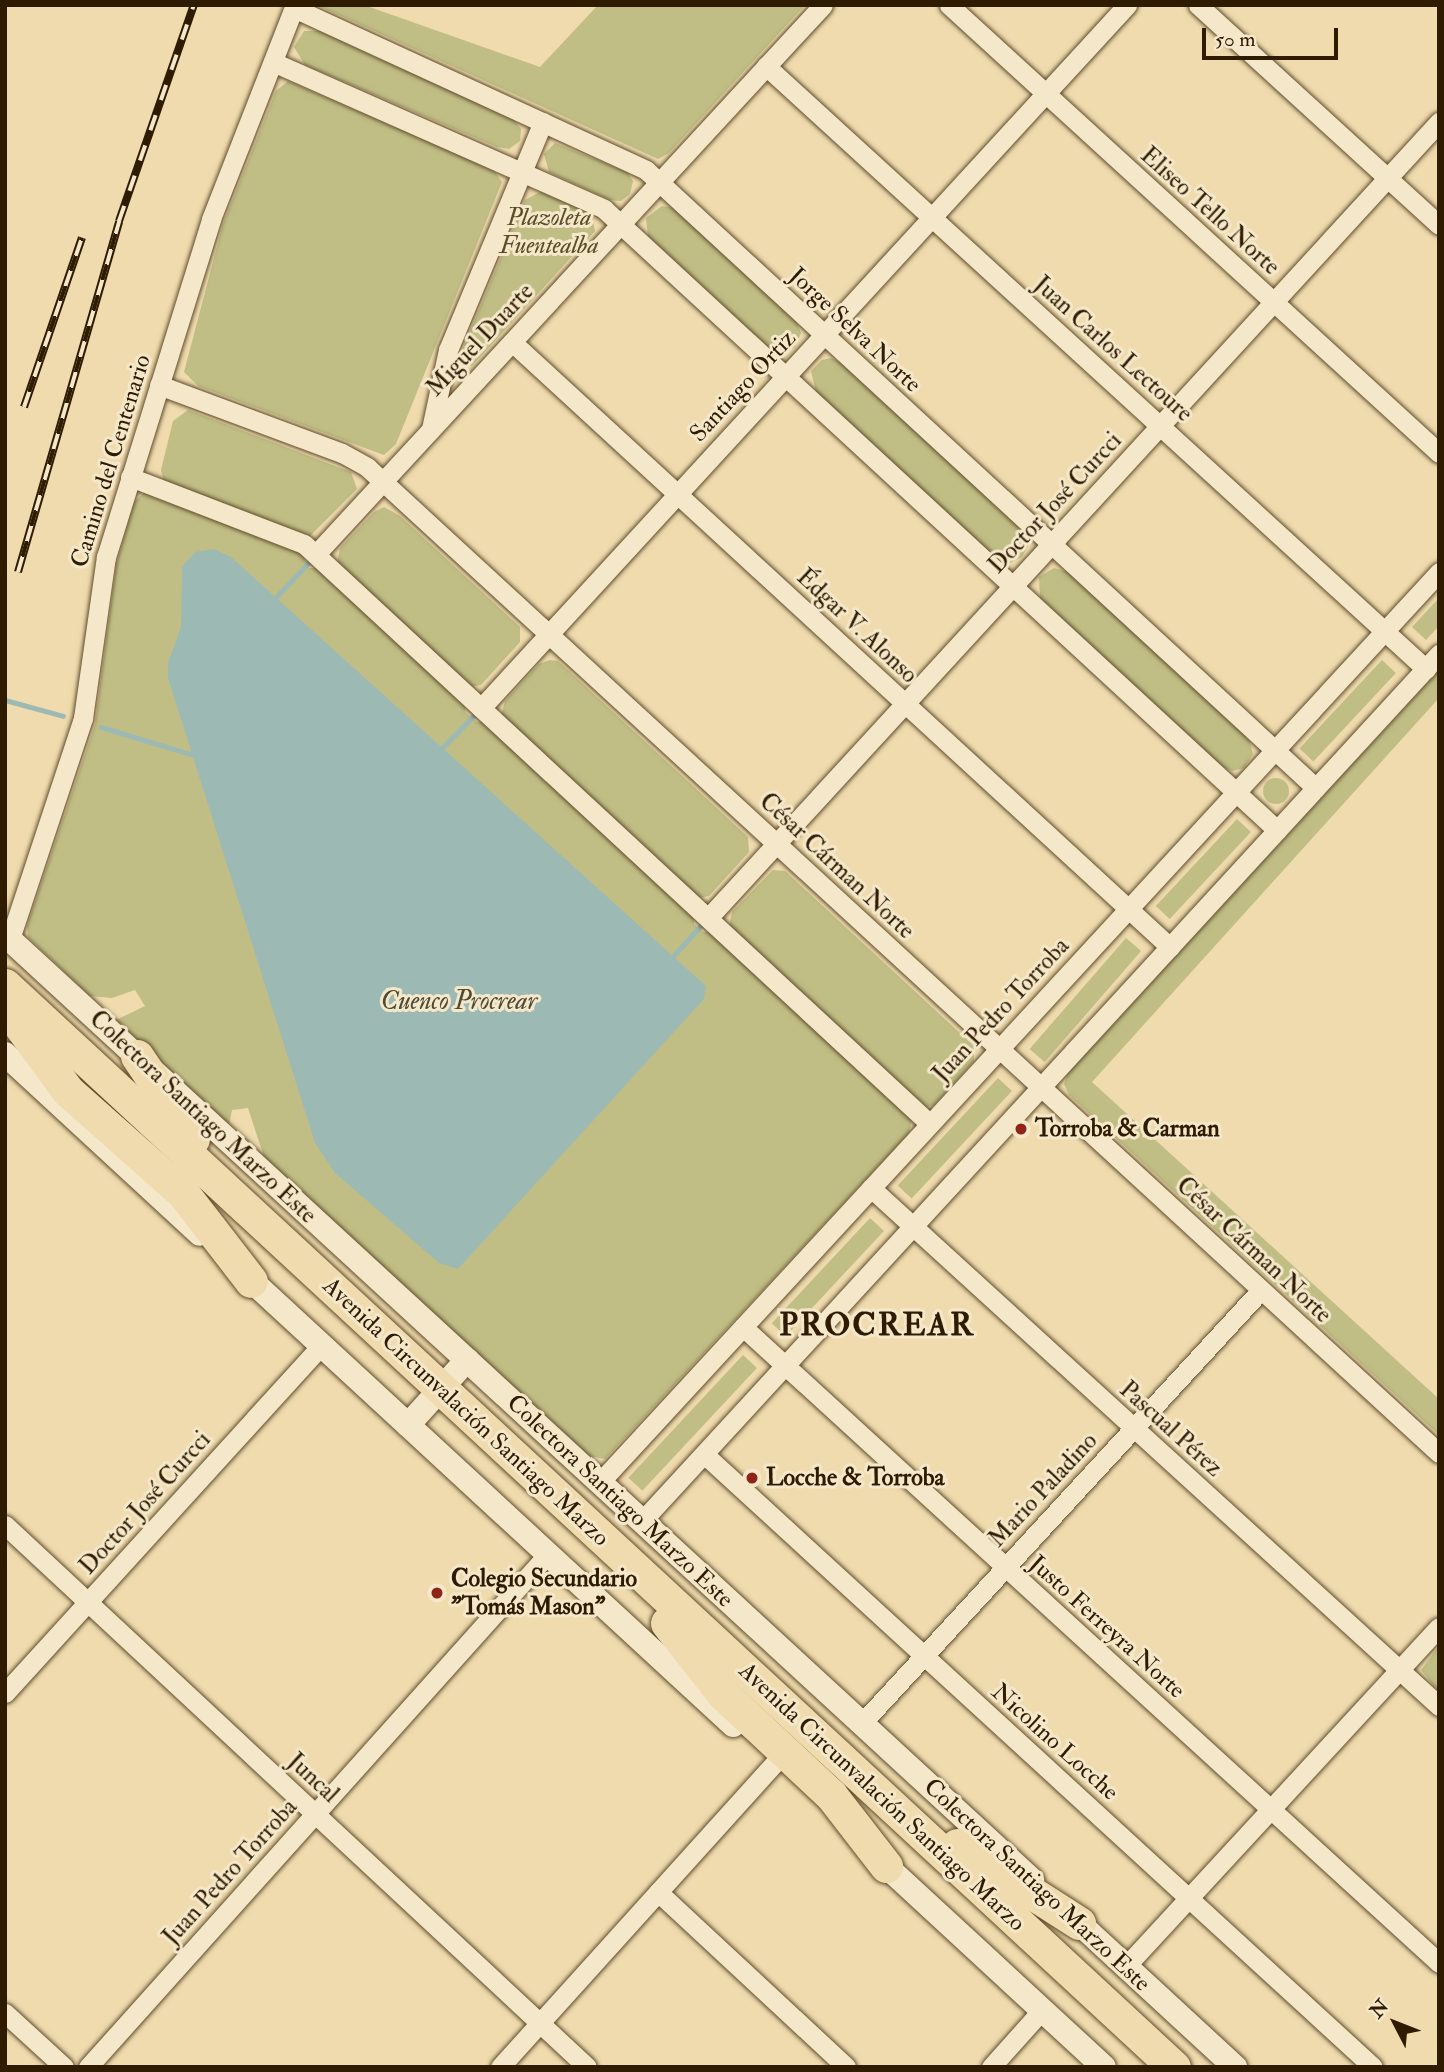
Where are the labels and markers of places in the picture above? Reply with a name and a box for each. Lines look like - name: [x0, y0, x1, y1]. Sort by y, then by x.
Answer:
- place label: Torroba & Carman: [1035, 1115, 1220, 1143]
- marker: Torroba & Carman: [1013, 1121, 1029, 1137]
- place label: Locche & Torroba: [766, 1464, 944, 1492]
- marker: Locche & Torroba: [744, 1470, 760, 1486]
- place label: Colegio Secundario "Tomás Mason": [451, 1565, 637, 1621]
- marker: Colegio Secundario "Tomás Mason": [429, 1585, 445, 1601]

